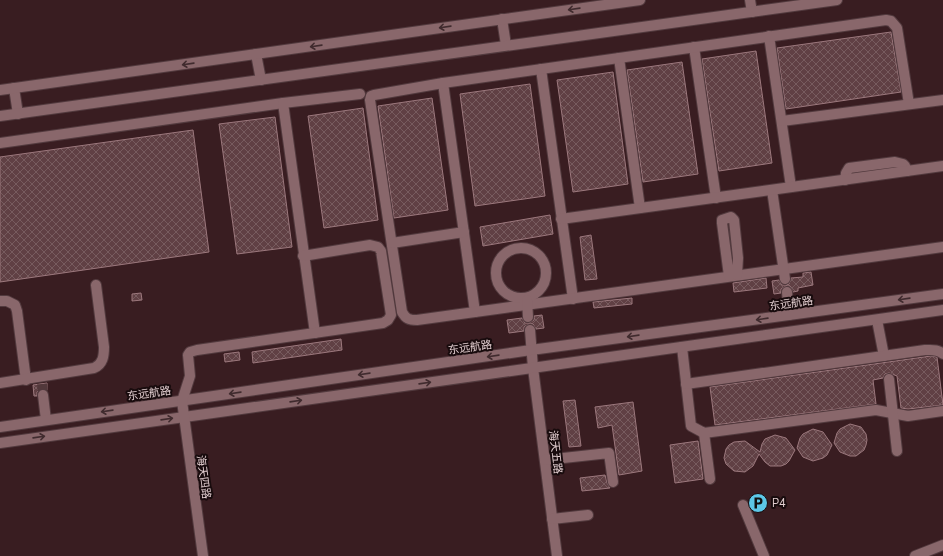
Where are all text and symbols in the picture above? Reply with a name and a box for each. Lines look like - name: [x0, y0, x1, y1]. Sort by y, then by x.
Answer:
- one-way arrow: [568, 5, 581, 13]
- one-way arrow: [439, 23, 452, 31]
- one-way arrow: [310, 42, 323, 50]
- one-way arrow: [181, 60, 194, 68]
- street label: 东远航路: [768, 293, 814, 314]
- one-way arrow: [898, 295, 911, 303]
- one-way arrow: [756, 315, 769, 323]
- one-way arrow: [627, 332, 640, 340]
- street label: 东远航路: [447, 337, 493, 358]
- one-way arrow: [487, 352, 500, 360]
- one-way arrow: [358, 370, 371, 378]
- one-way arrow: [418, 379, 431, 387]
- street label: 东远航路: [126, 383, 172, 404]
- one-way arrow: [229, 389, 242, 397]
- one-way arrow: [289, 397, 302, 405]
- one-way arrow: [101, 407, 114, 415]
- one-way arrow: [160, 415, 173, 423]
- street label: 海天五路: [545, 429, 566, 475]
- one-way arrow: [32, 433, 45, 441]
- street label: 海天四路: [193, 454, 214, 500]
- parking icon: P4: [747, 492, 769, 514]
- place label: P4: [772, 496, 786, 511]

